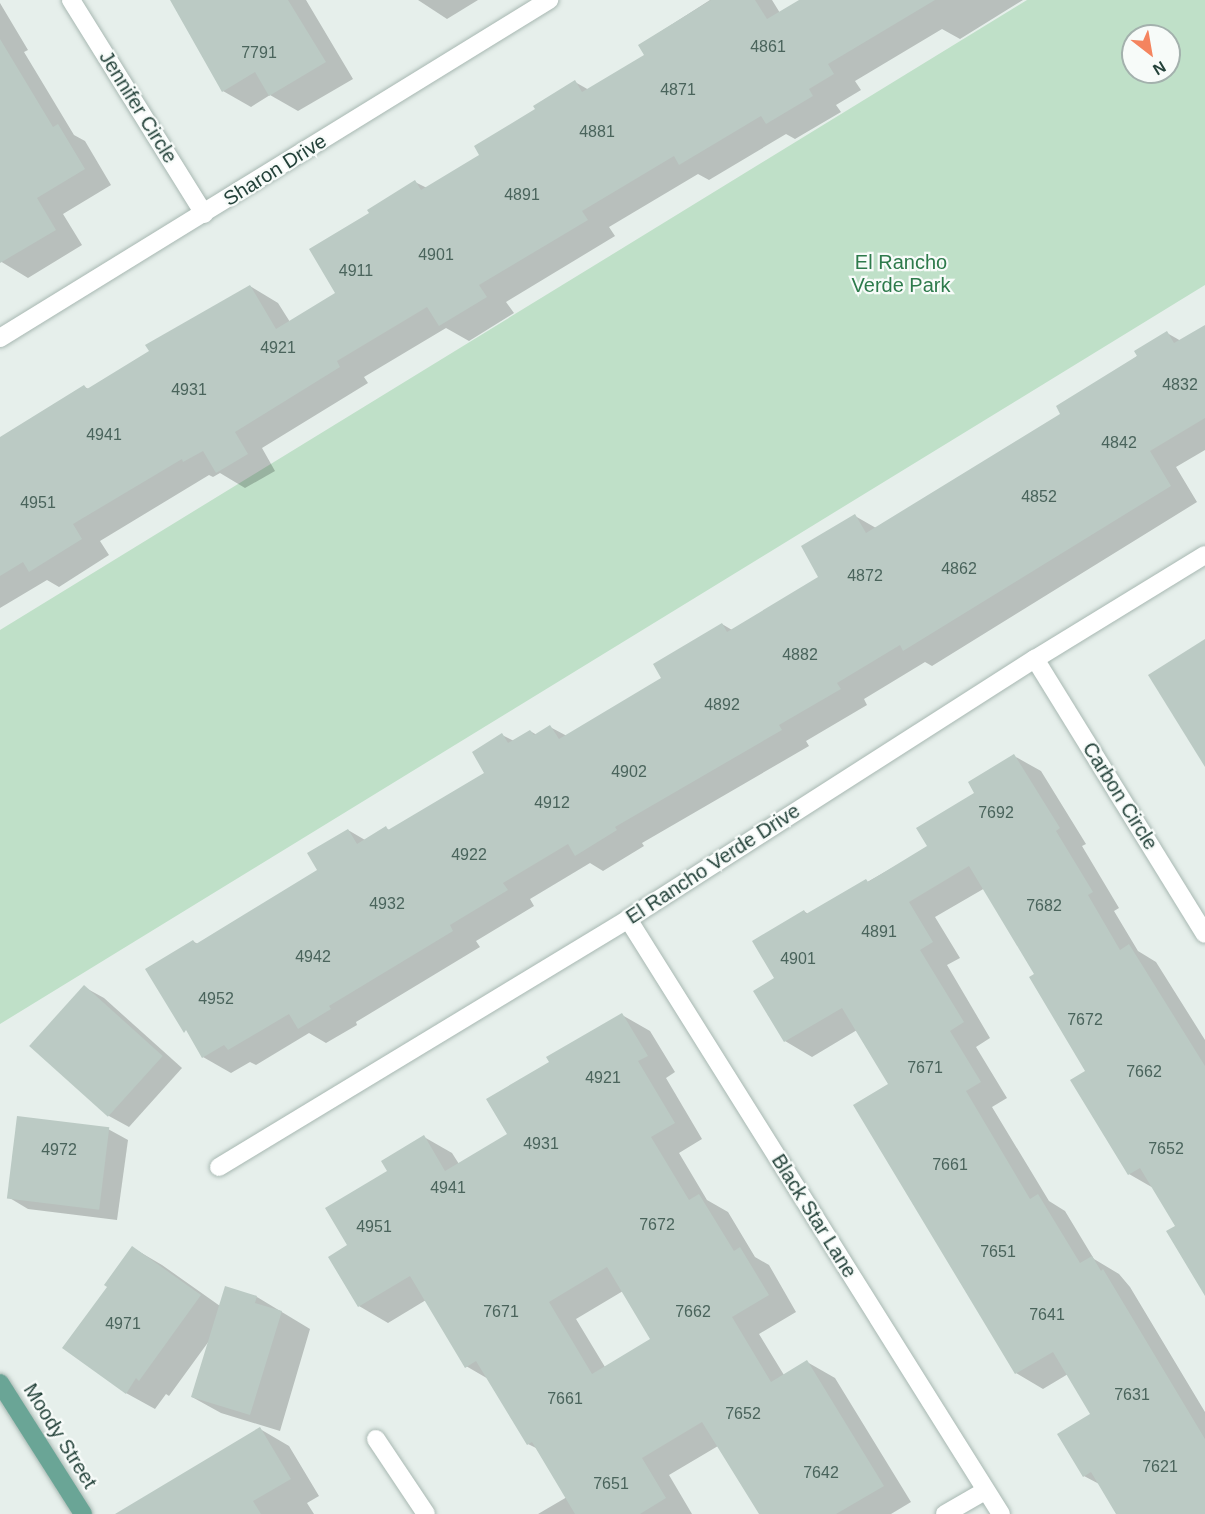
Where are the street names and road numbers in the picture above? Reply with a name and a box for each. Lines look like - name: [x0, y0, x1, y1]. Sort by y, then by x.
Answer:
- street label: Jennifer Circle: [94, 46, 182, 168]
- street label: Sharon Drive: [219, 129, 331, 211]
- street label: Carbon Circle: [1077, 738, 1163, 854]
- street label: El Rancho Verde Drive: [622, 799, 804, 929]
- street label: Black Star Lane: [766, 1150, 862, 1282]
- street label: Moody Street: [18, 1379, 102, 1493]

